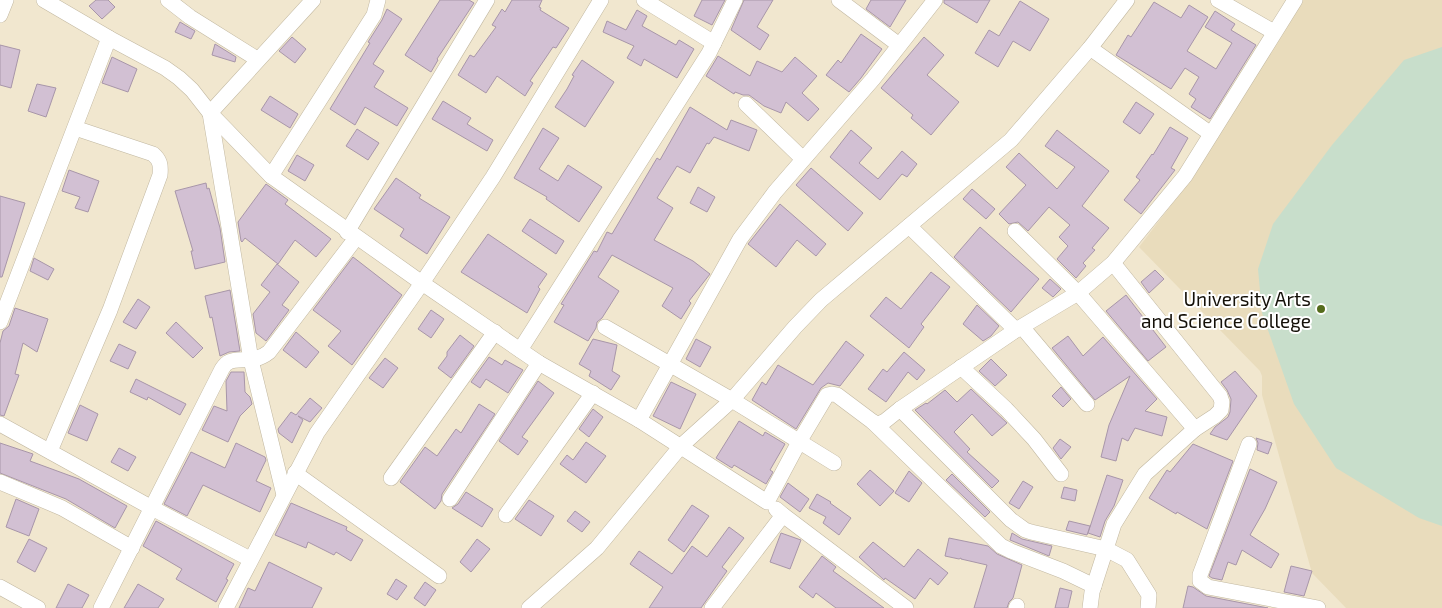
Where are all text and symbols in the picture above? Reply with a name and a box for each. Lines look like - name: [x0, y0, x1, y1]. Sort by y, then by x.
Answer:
- place label: University Arts and Science College: [1141, 287, 1311, 332]
- marker: University Arts and Science College: [1315, 303, 1327, 315]

